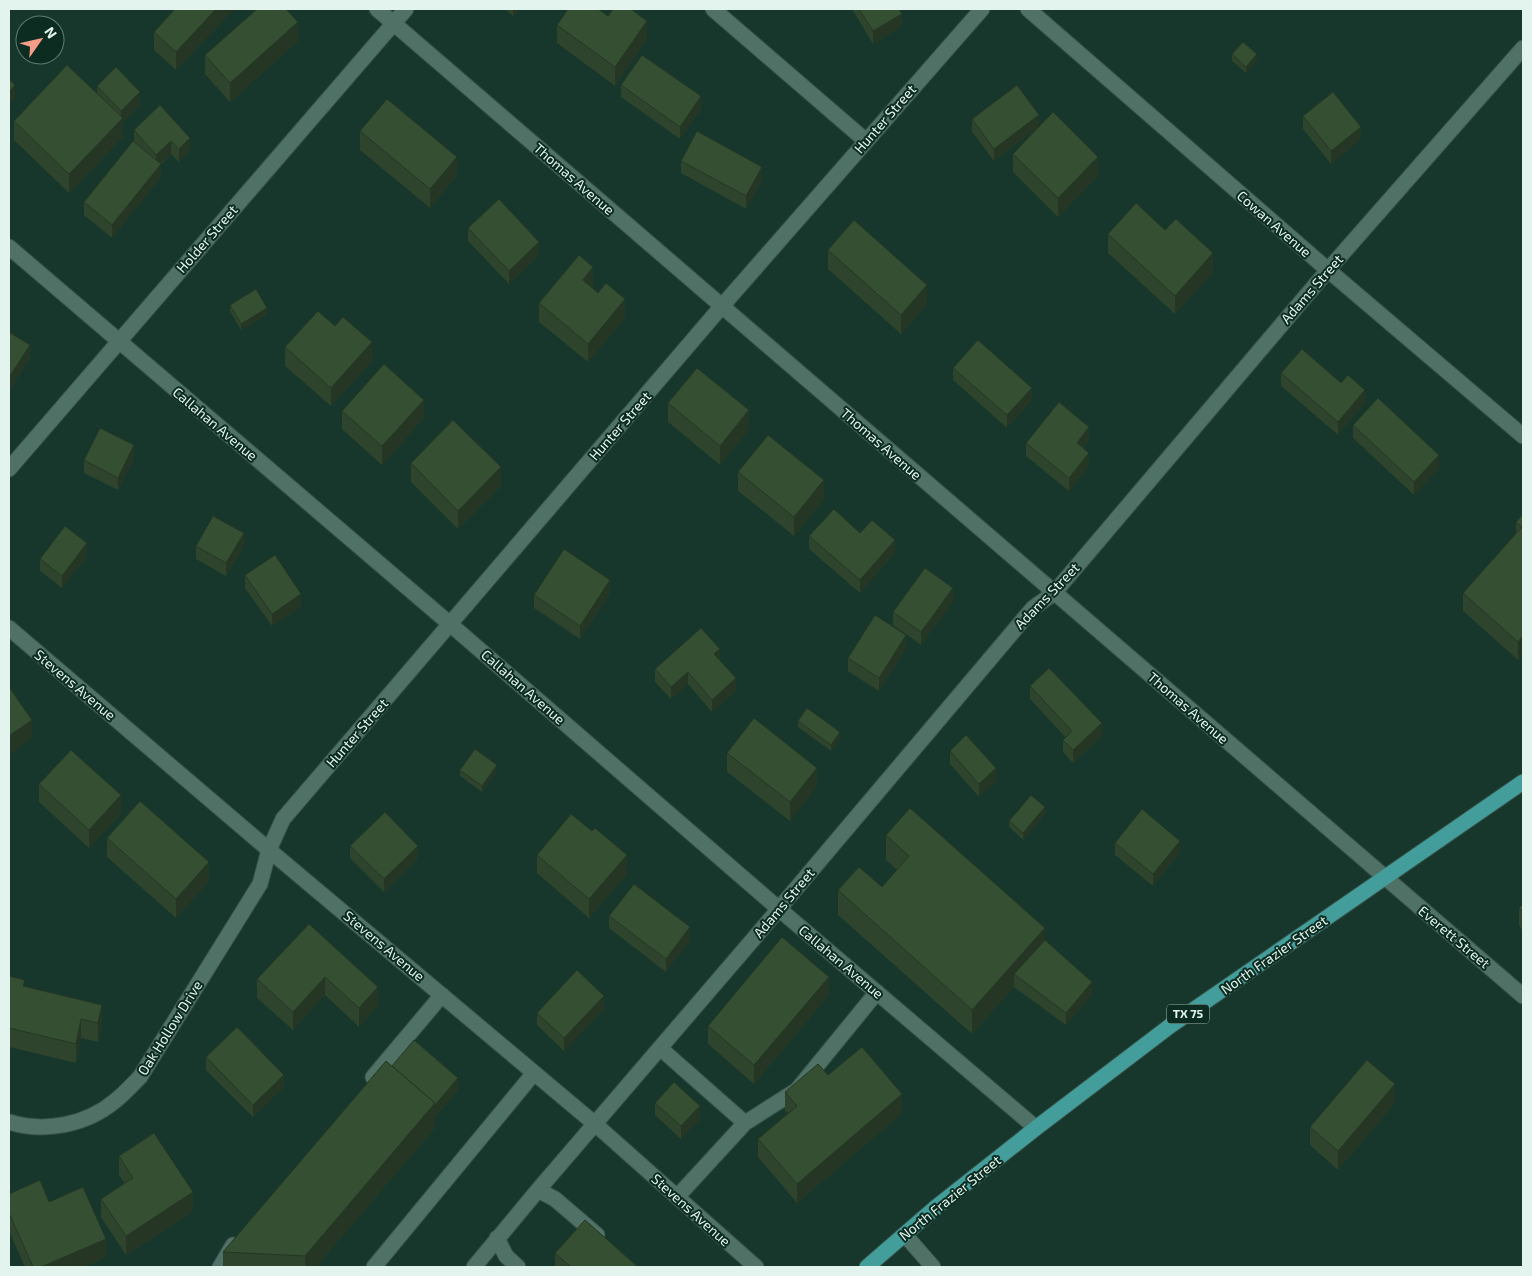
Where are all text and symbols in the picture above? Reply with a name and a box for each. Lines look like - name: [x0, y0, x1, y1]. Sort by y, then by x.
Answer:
- north arrow: [15, 15, 65, 65]
- text: N: [41, 24, 61, 41]
- street label: Hunter Street: [850, 81, 919, 157]
- street label: Thomas Avenue: [531, 139, 618, 218]
- street label: Cowan Avenue: [1234, 187, 1315, 261]
- street label: Holder Street: [173, 201, 241, 276]
- street label: Adams Street: [1277, 251, 1346, 327]
- street label: Callahan Avenue: [170, 383, 261, 464]
- street label: Hunter Street: [585, 388, 654, 464]
- street label: Thomas Avenue: [838, 404, 925, 483]
- street label: Adams Street: [1011, 559, 1083, 632]
- street label: Stevens Avenue: [31, 646, 119, 723]
- street label: Callahan Avenue: [478, 646, 569, 728]
- street label: Thomas Avenue: [1145, 668, 1232, 747]
- street label: Hunter Street: [322, 695, 391, 771]
- street label: Adams Street: [750, 864, 818, 941]
- street label: Everett Street: [1415, 902, 1494, 972]
- street label: Stevens Avenue: [340, 907, 428, 984]
- street label: North Frazier Street: [1217, 911, 1330, 998]
- street label: Callahan Avenue: [796, 921, 887, 1002]
- street label: Oak Hollow Drive: [134, 977, 205, 1078]
- road number: TX 75: [1167, 1004, 1209, 1024]
- street label: North Frazier Street: [895, 1151, 1004, 1244]
- street label: Stevens Avenue: [648, 1170, 734, 1250]

